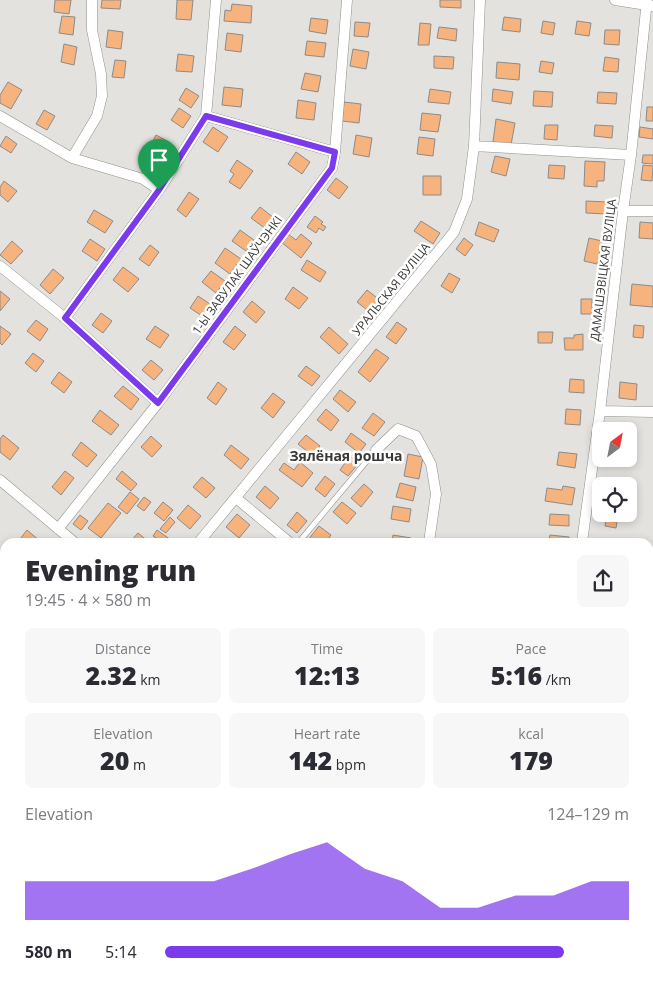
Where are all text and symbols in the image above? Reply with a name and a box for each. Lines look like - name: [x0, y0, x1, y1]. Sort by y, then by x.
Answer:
- pin: [138, 139, 180, 190]
- icon: arrive: [145, 146, 173, 174]
- street label: ДАМАШЭВІЦКАЯ ВУЛІЦА: [586, 198, 620, 342]
- street label: 1-Ы ЗАВУЛАК ШАЎЧЭНКІ: [188, 212, 286, 338]
- street label: УРАЛЬСКАЯ ВУЛІЦА: [348, 239, 434, 339]
- north arrow: [592, 422, 638, 468]
- map controls: [592, 422, 637, 522]
- district label: Зялёная рошча: [289, 446, 403, 465]
- button: locate: [592, 477, 637, 522]
- text: Evening run: [25, 551, 196, 589]
- button: share: [577, 555, 629, 607]
- text: 19:45 · 4 × 580 m: [25, 589, 151, 611]
- text: Distance: [95, 639, 151, 658]
- text: Time: [311, 639, 343, 658]
- text: Pace: [516, 639, 546, 658]
- text: 2.32: [85, 658, 137, 692]
- text: 12:13: [294, 658, 360, 692]
- text: 5:16: [491, 658, 542, 692]
- text: km: [137, 670, 161, 689]
- text: /km: [542, 670, 571, 689]
- text: Elevation: [93, 724, 153, 743]
- text: Heart rate: [294, 724, 360, 743]
- text: kcal: [518, 724, 544, 743]
- text: 20: [100, 743, 129, 777]
- text: 142: [288, 743, 332, 777]
- text: 179: [509, 743, 553, 777]
- text: m: [129, 755, 146, 774]
- text: bpm: [332, 755, 366, 774]
- text: Elevation: [25, 803, 93, 825]
- text: 124–129 m: [547, 803, 629, 825]
- text: 580 m: [25, 941, 72, 963]
- text: 5:14: [105, 941, 137, 963]

